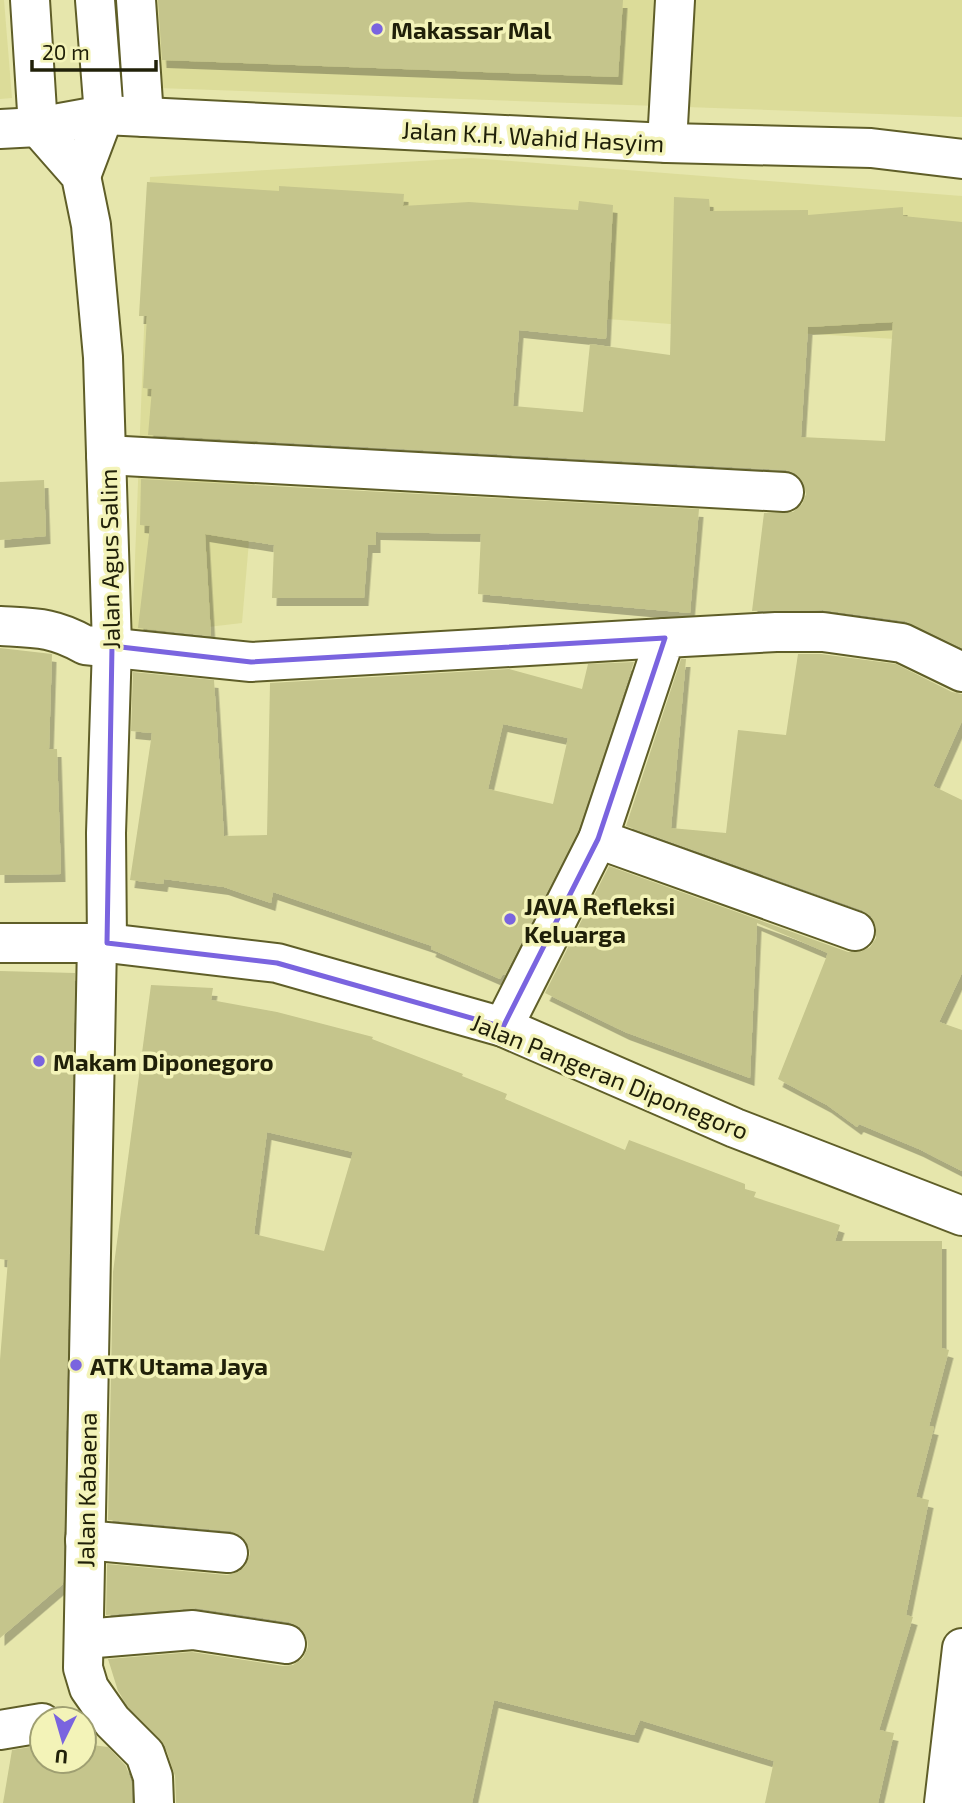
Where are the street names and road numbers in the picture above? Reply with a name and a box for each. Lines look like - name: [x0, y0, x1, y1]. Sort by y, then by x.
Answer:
- street label: Jalan K.H. Wahid Hasyim: [401, 115, 665, 157]
- street label: Jalan Agus Salim: [93, 468, 125, 650]
- street label: Jalan Pangeran Diponegoro: [467, 1007, 753, 1145]
- street label: Jalan Kabaena: [70, 1412, 102, 1568]

